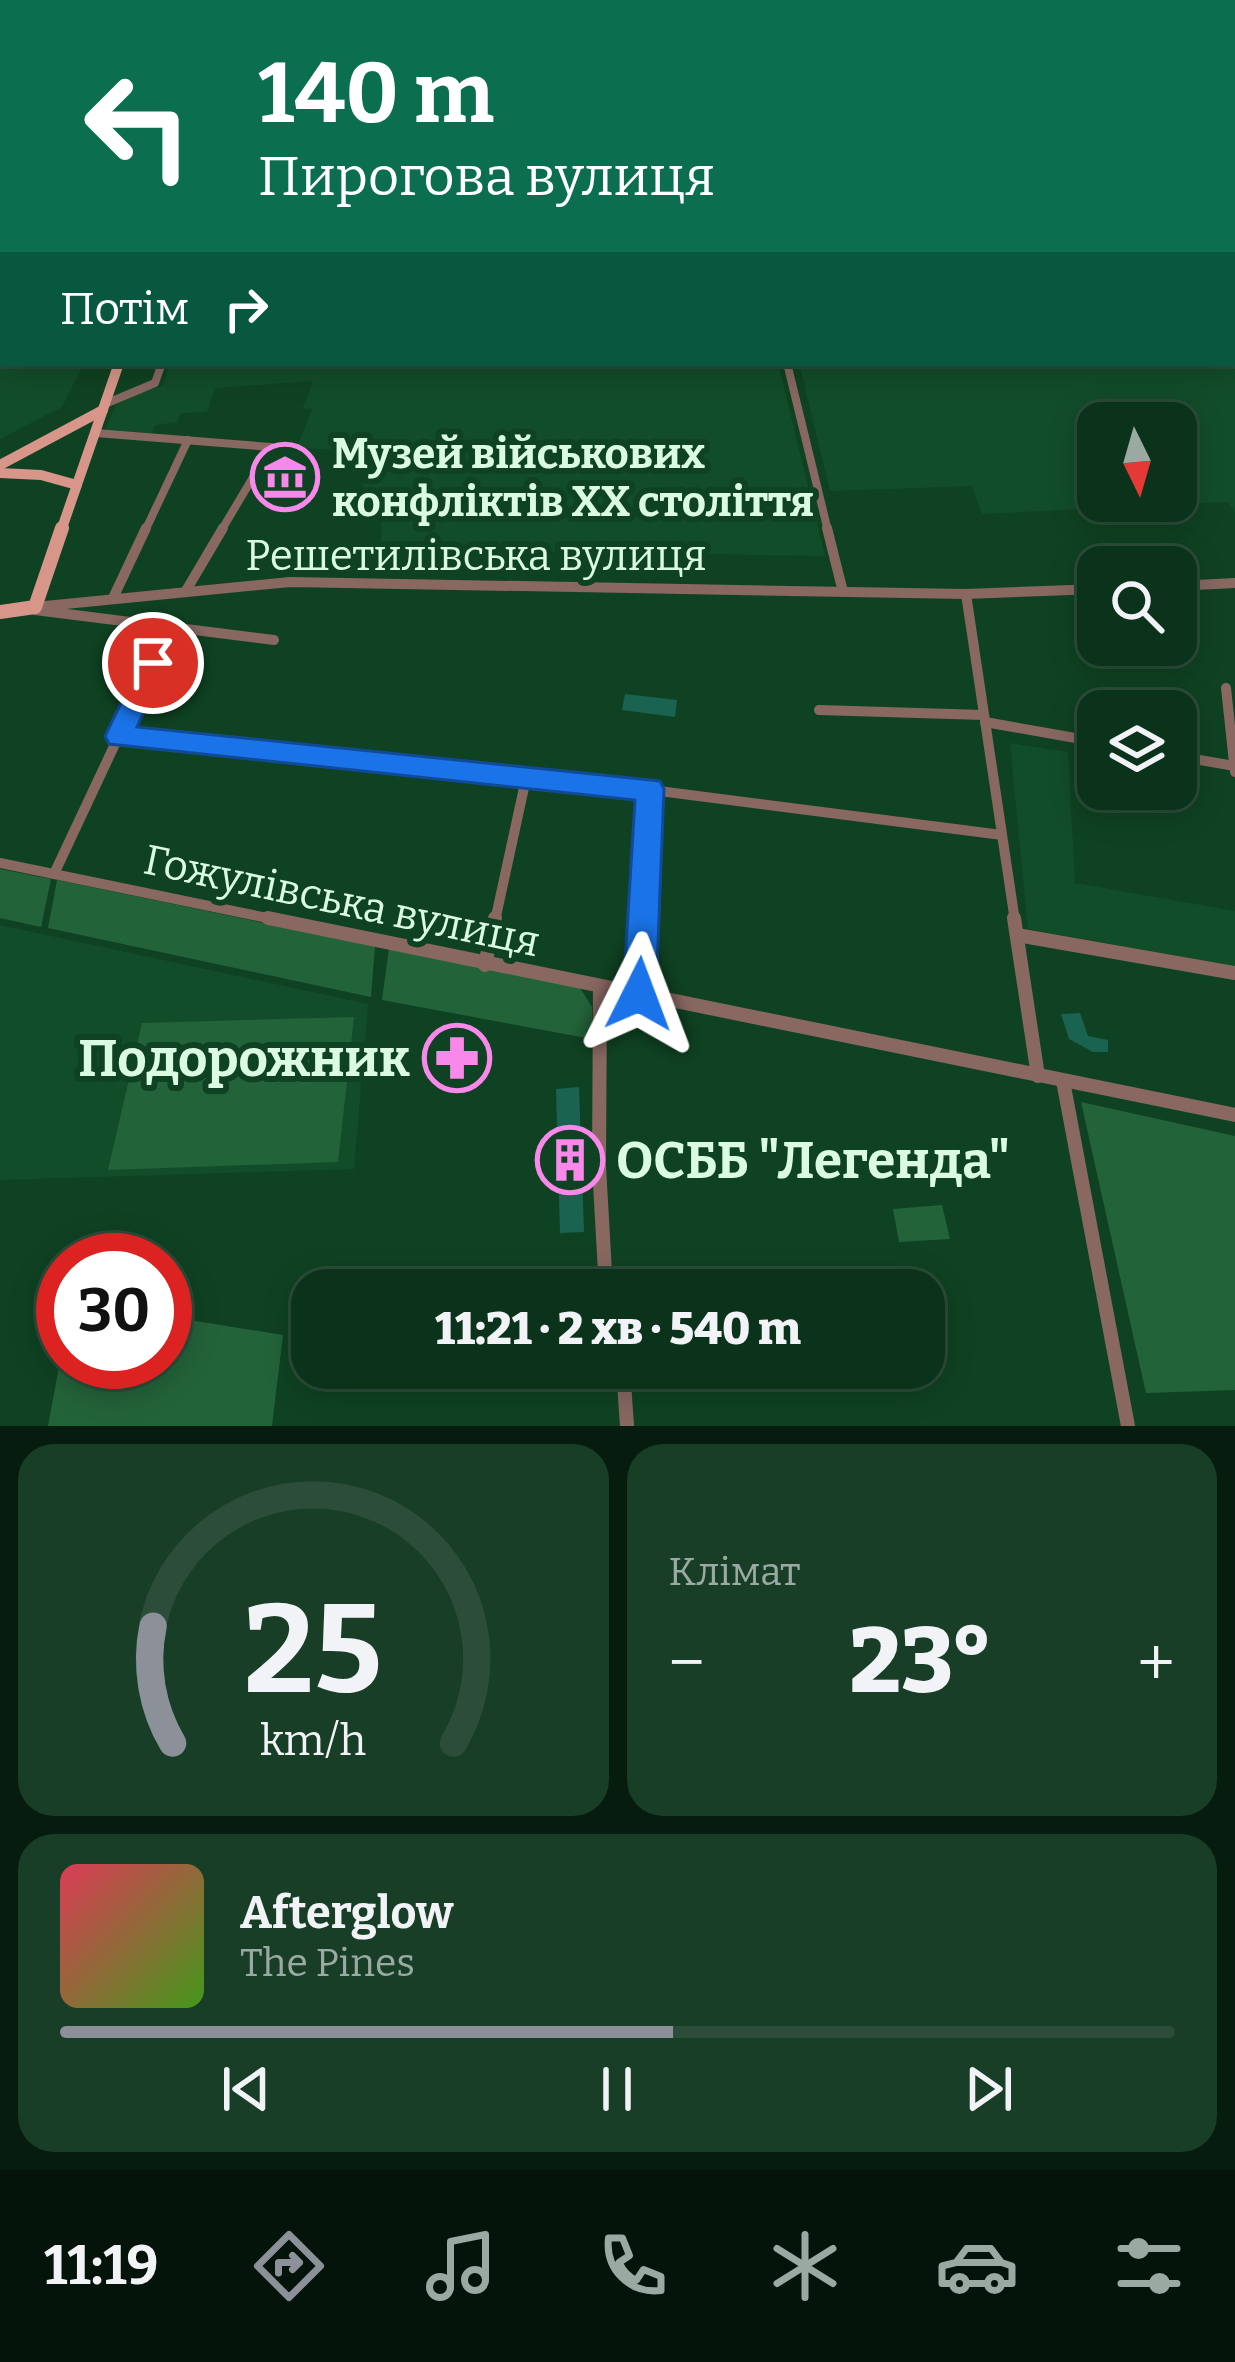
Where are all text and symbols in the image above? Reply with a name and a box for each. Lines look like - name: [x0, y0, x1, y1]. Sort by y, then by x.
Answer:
- text: 140 m: [258, 43, 494, 144]
- icon: left: [60, 48, 216, 204]
- text: Пирогова вулиця: [258, 145, 715, 209]
- icon: right: [213, 276, 279, 342]
- text: Потім: [60, 282, 189, 336]
- north arrow: [1077, 402, 1197, 522]
- map controls: [1077, 402, 1197, 810]
- place label: Музей військових конфліктів ХХ століття: [332, 429, 814, 527]
- museum icon: Музей військових конфліктів ХХ століття: [250, 442, 320, 512]
- street label: Решетилівська вулиця: [245, 531, 707, 581]
- button: search: [1077, 546, 1197, 666]
- pin: [102, 612, 204, 714]
- icon: arrive: [120, 630, 186, 696]
- button: layers: [1077, 690, 1197, 810]
- street label: Гожулівська вулиця: [139, 835, 544, 967]
- position arrow: [576, 931, 702, 1057]
- pharmacy icon: Подорожник: [422, 1023, 492, 1093]
- place label: Подорожник: [78, 1028, 410, 1090]
- building icon: ОСББ "Легенда": [535, 1125, 605, 1195]
- place label: ОСББ "Легенда": [616, 1130, 1010, 1192]
- speed limit sign: 30: [36, 1233, 192, 1389]
- text: 11:21 · 2 хв · 540 m: [435, 1302, 801, 1356]
- text: Клімат: [669, 1549, 800, 1595]
- text: 25: [244, 1575, 383, 1725]
- text: 23°: [850, 1608, 993, 1716]
- text: −: [669, 1623, 705, 1702]
- text: +: [1137, 1623, 1175, 1702]
- text: km/h: [260, 1715, 366, 1766]
- text: Afterglow: [240, 1886, 453, 1940]
- text: The Pines: [240, 1940, 415, 1986]
- icon: previous: [213, 2056, 279, 2122]
- icon: pause: [584, 2056, 650, 2122]
- icon: next: [956, 2056, 1022, 2122]
- icon: directions: [247, 2224, 331, 2308]
- icon: music: [419, 2224, 503, 2308]
- icon: phone: [591, 2224, 675, 2308]
- icon: climate: [763, 2224, 847, 2308]
- icon: car: [935, 2224, 1019, 2308]
- icon: filters: [1107, 2224, 1191, 2308]
- text: 11:19: [44, 2234, 159, 2298]

